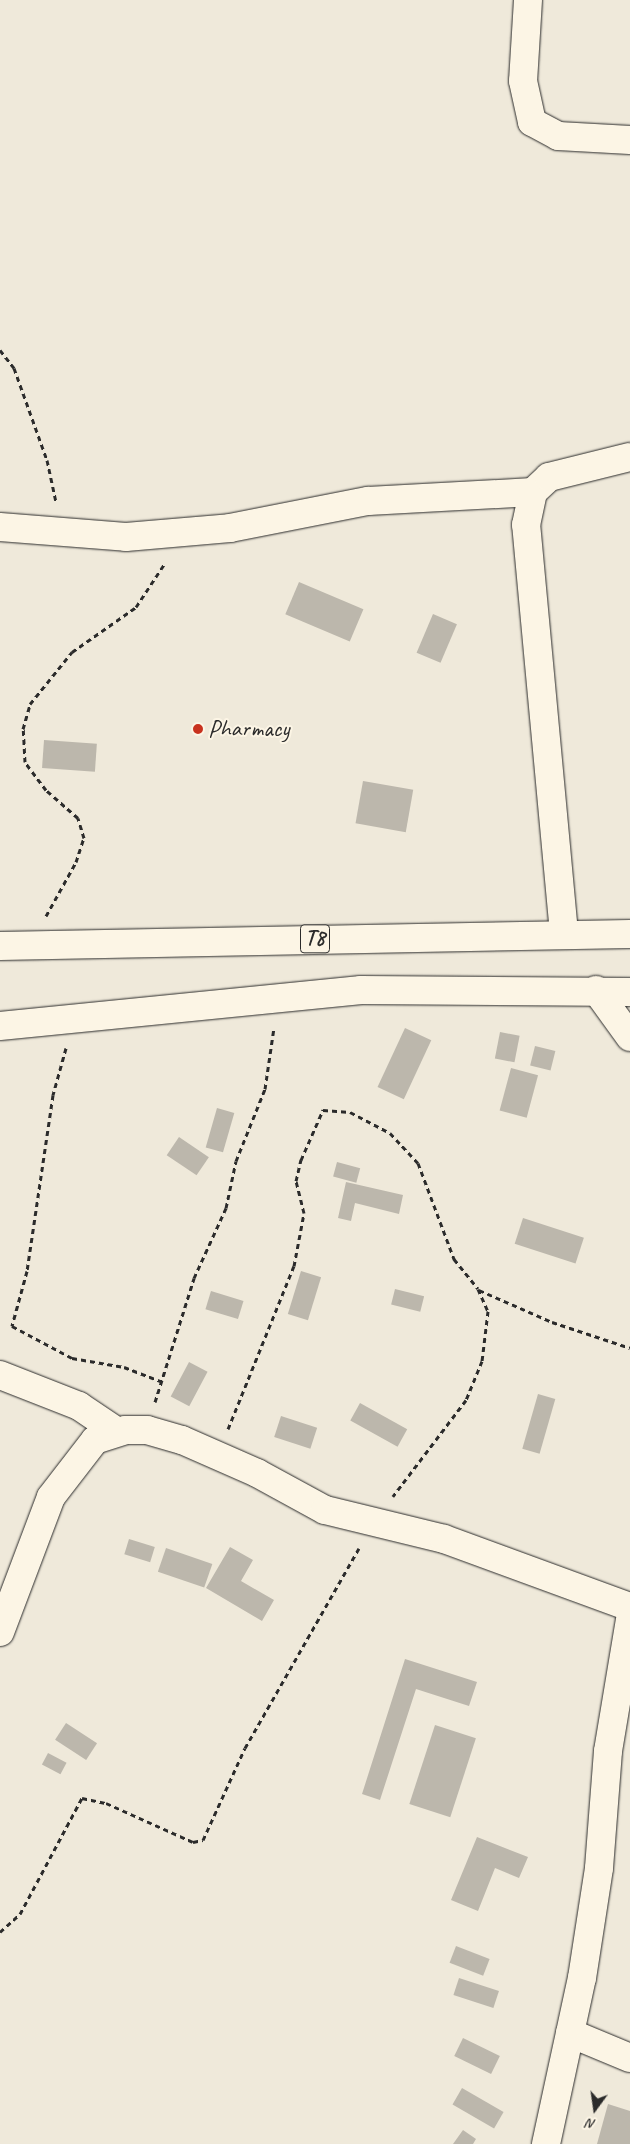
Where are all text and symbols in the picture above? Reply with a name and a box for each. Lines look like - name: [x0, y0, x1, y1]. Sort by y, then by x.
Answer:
- place label: Pharmacy: [208, 715, 289, 743]
- marker: Pharmacy: [192, 723, 204, 735]
- road number: T8: [300, 920, 330, 959]
- north arrow: [570, 2084, 620, 2134]
- text: N: [585, 2115, 598, 2133]

